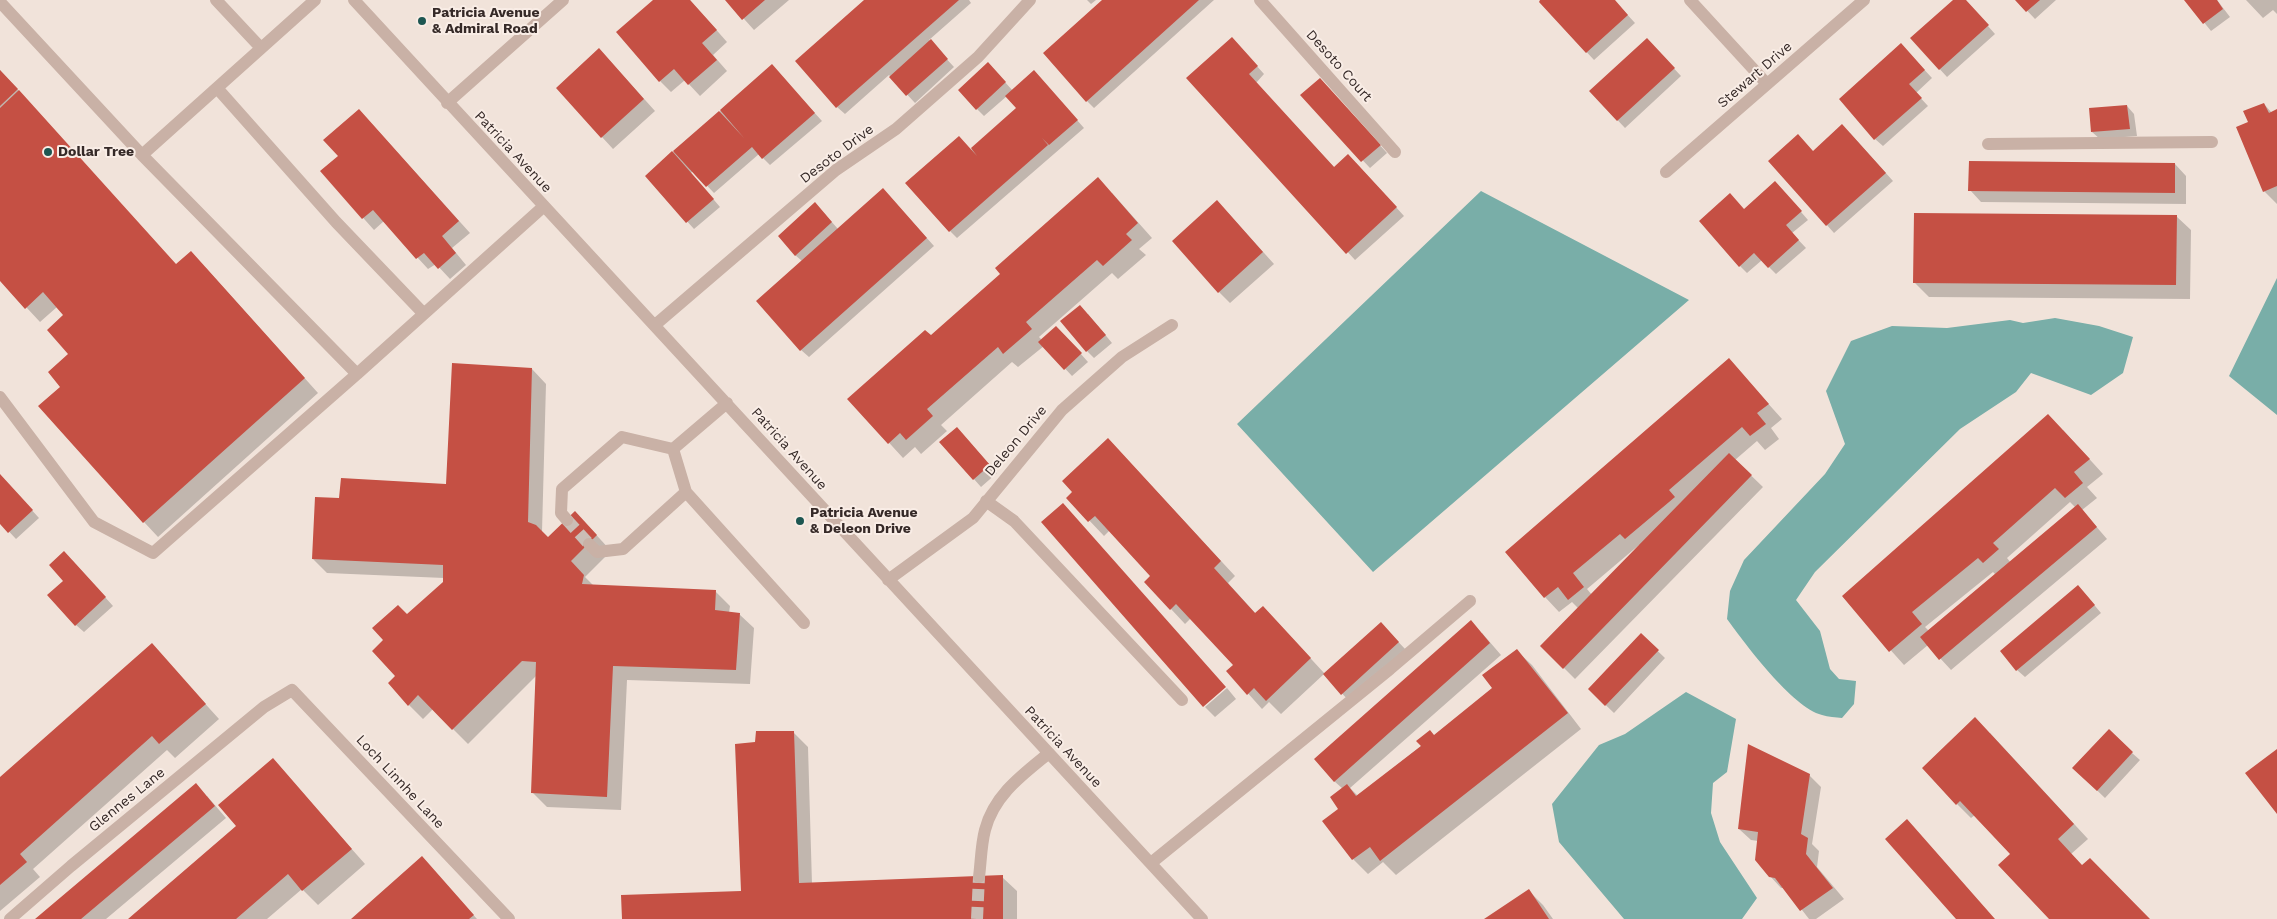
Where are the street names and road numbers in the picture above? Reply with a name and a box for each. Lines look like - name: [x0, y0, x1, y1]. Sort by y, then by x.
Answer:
- street label: Desoto Court: [1302, 27, 1376, 105]
- street label: Stewart Drive: [1714, 38, 1796, 112]
- street label: Patricia Avenue: [471, 108, 555, 196]
- street label: Desoto Drive: [797, 121, 877, 187]
- street label: Deleon Drive: [982, 402, 1050, 480]
- street label: Patricia Avenue: [748, 404, 830, 494]
- street label: Patricia Avenue: [1021, 703, 1105, 791]
- street label: Loch Linnhe Lane: [352, 732, 448, 832]
- street label: Glennes Lane: [86, 764, 168, 836]

